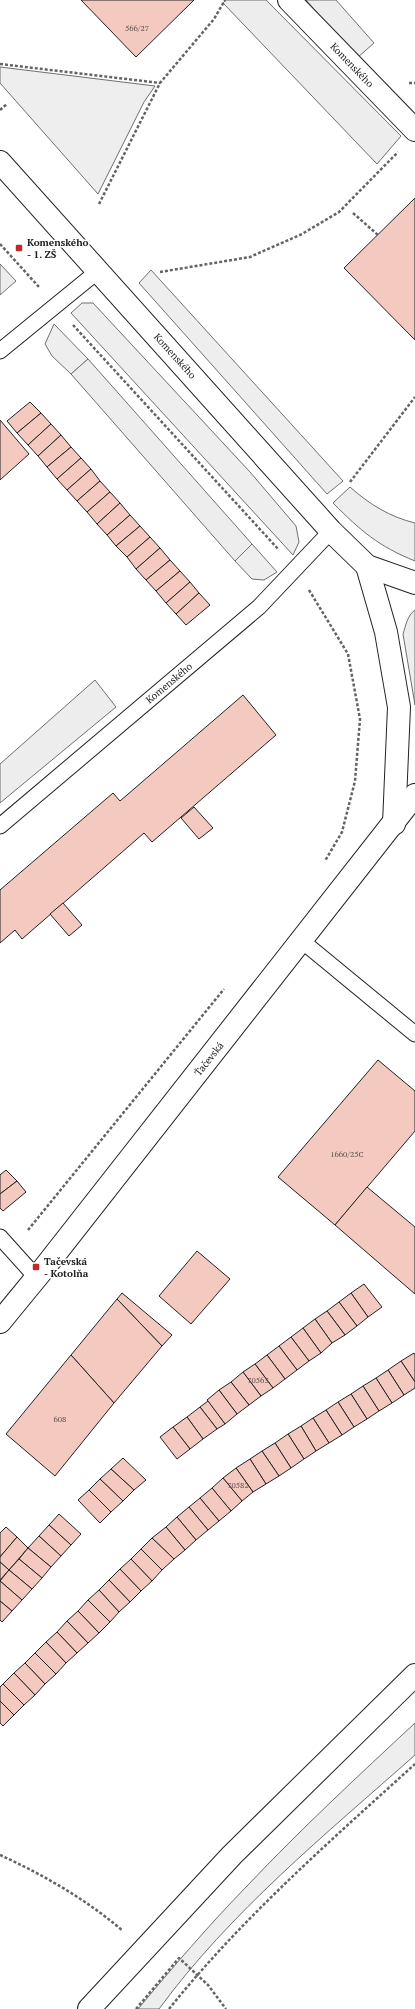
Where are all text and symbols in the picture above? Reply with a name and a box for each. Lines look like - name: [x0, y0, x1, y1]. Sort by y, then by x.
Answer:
- house number: 566/27: [125, 23, 149, 33]
- street label: Komenského: [328, 40, 377, 90]
- place label: Komenského - 1. ZŠ: [27, 236, 89, 261]
- marker: Komenského - 1. ZŠ: [14, 243, 24, 253]
- street label: Komenského: [151, 331, 199, 382]
- street label: Komenského: [143, 659, 195, 706]
- street label: Ťačevská: [192, 1039, 226, 1079]
- house number: 1660/25C: [330, 1149, 364, 1159]
- place label: Tačevská - Kotolňa: [44, 1255, 89, 1280]
- marker: Tačevská - Kotolňa: [31, 1262, 41, 1272]
- house number: 70563: [247, 1375, 269, 1385]
- house number: 608: [54, 1414, 66, 1424]
- house number: 70582: [227, 1480, 249, 1490]

